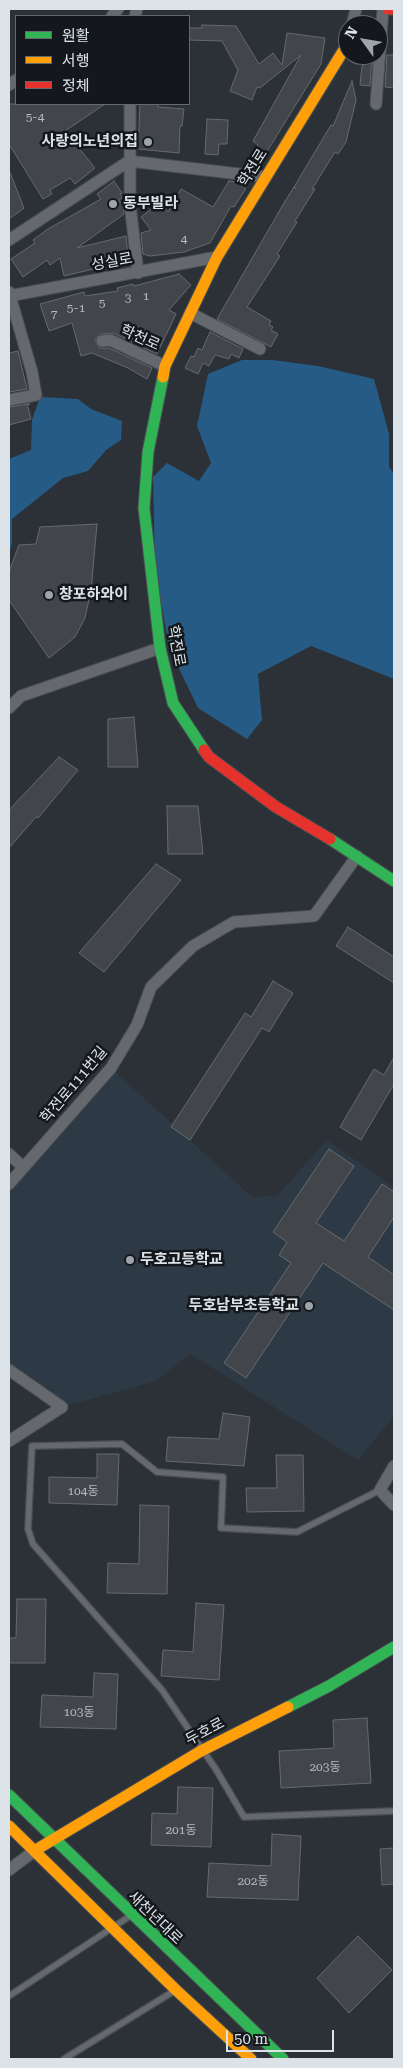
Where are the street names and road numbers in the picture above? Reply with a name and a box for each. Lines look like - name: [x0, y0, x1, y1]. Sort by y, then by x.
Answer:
- street label: 학전로: [234, 146, 272, 190]
- street label: 성실로: [90, 250, 134, 274]
- street label: 학천로: [117, 321, 163, 355]
- street label: 학전로: [164, 624, 188, 668]
- street label: 학전로111번길: [37, 1043, 111, 1127]
- street label: 두호로: [182, 1714, 228, 1750]
- street label: 새천년대로: [124, 1888, 186, 1948]

